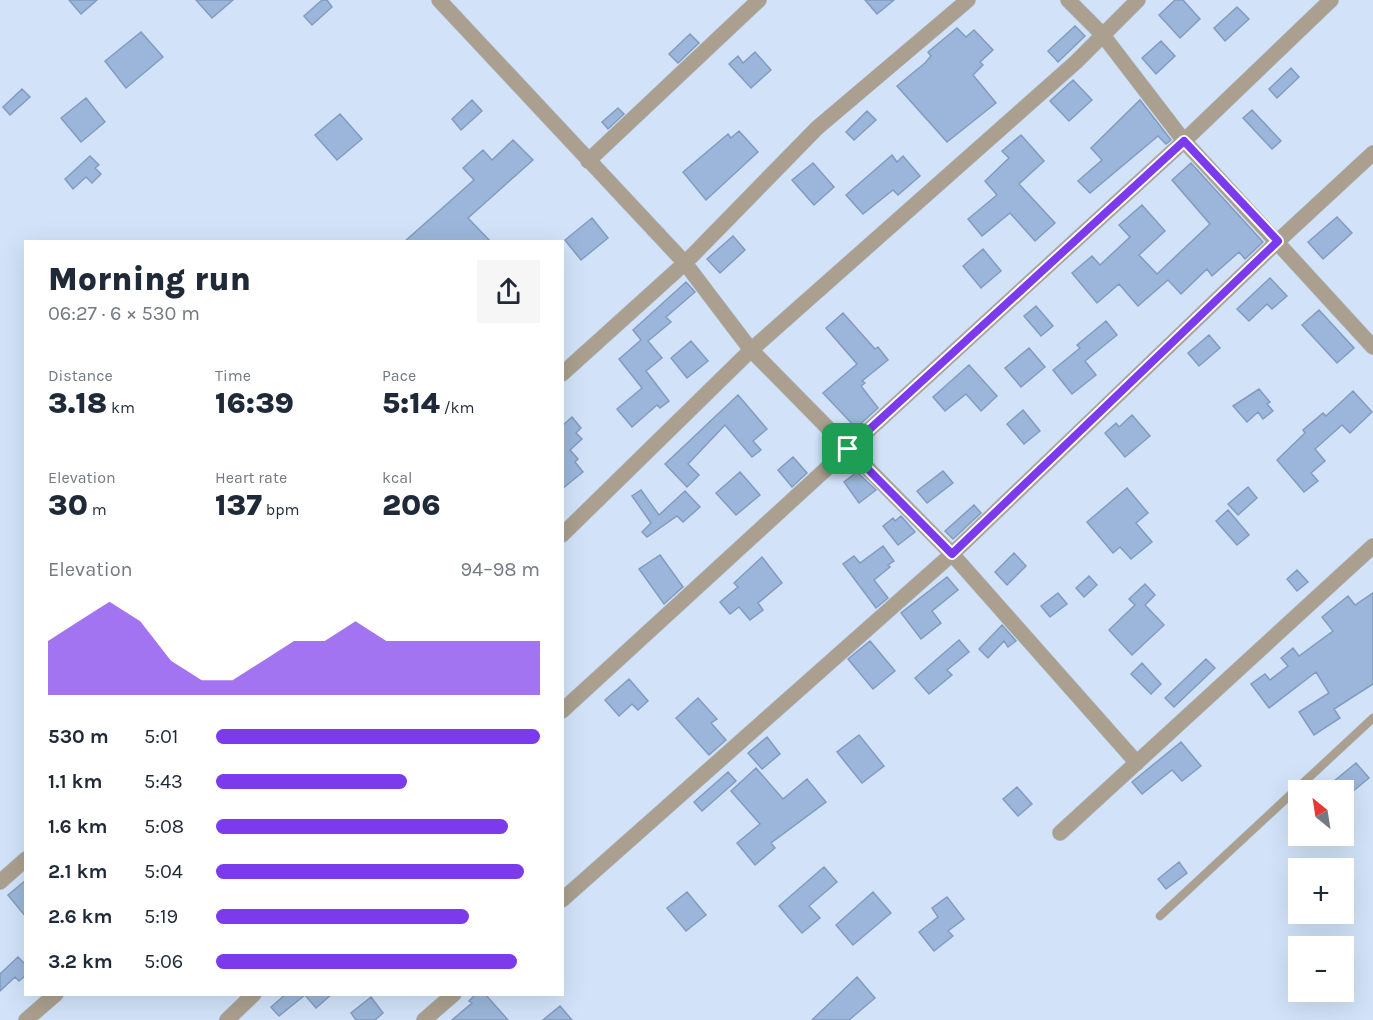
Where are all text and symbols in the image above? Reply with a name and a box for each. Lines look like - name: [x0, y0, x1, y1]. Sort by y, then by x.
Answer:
- text: Morning run: [48, 260, 251, 298]
- button: share: [477, 260, 540, 323]
- text: 06:27 · 6 × 530 m: [48, 302, 200, 325]
- text: Distance: [48, 366, 113, 385]
- text: Time: [215, 366, 251, 385]
- text: Pace: [382, 366, 416, 385]
- text: 3.18: [48, 385, 107, 421]
- text: 16:39: [215, 385, 294, 421]
- text: 5:14: [382, 385, 440, 421]
- text: km: [107, 398, 135, 417]
- text: /km: [440, 398, 475, 417]
- pin: [822, 423, 873, 474]
- icon: arrive: [831, 432, 864, 465]
- text: Elevation: [48, 468, 116, 487]
- text: Heart rate: [215, 468, 287, 487]
- text: kcal: [382, 468, 413, 487]
- text: 30: [48, 487, 88, 523]
- text: 137: [215, 487, 262, 523]
- text: 206: [382, 487, 440, 523]
- text: m: [88, 500, 107, 519]
- text: bpm: [262, 500, 300, 519]
- text: Elevation: [48, 558, 133, 581]
- text: 94–98 m: [460, 558, 540, 581]
- text: 530 m: [48, 725, 109, 748]
- text: 5:01: [144, 725, 178, 748]
- text: 1.1 km: [48, 770, 102, 793]
- text: 5:43: [144, 770, 183, 793]
- north arrow: [1288, 780, 1354, 846]
- map controls: [1288, 780, 1354, 1002]
- text: 1.6 km: [48, 815, 107, 838]
- text: 5:08: [144, 815, 184, 838]
- button: +: [1288, 858, 1354, 924]
- text: 2.1 km: [48, 860, 107, 883]
- text: 5:04: [144, 860, 183, 883]
- text: 2.6 km: [48, 905, 112, 928]
- text: 5:19: [144, 905, 178, 928]
- button: −: [1288, 936, 1354, 1002]
- text: 3.2 km: [48, 950, 113, 973]
- text: 5:06: [144, 950, 183, 973]

